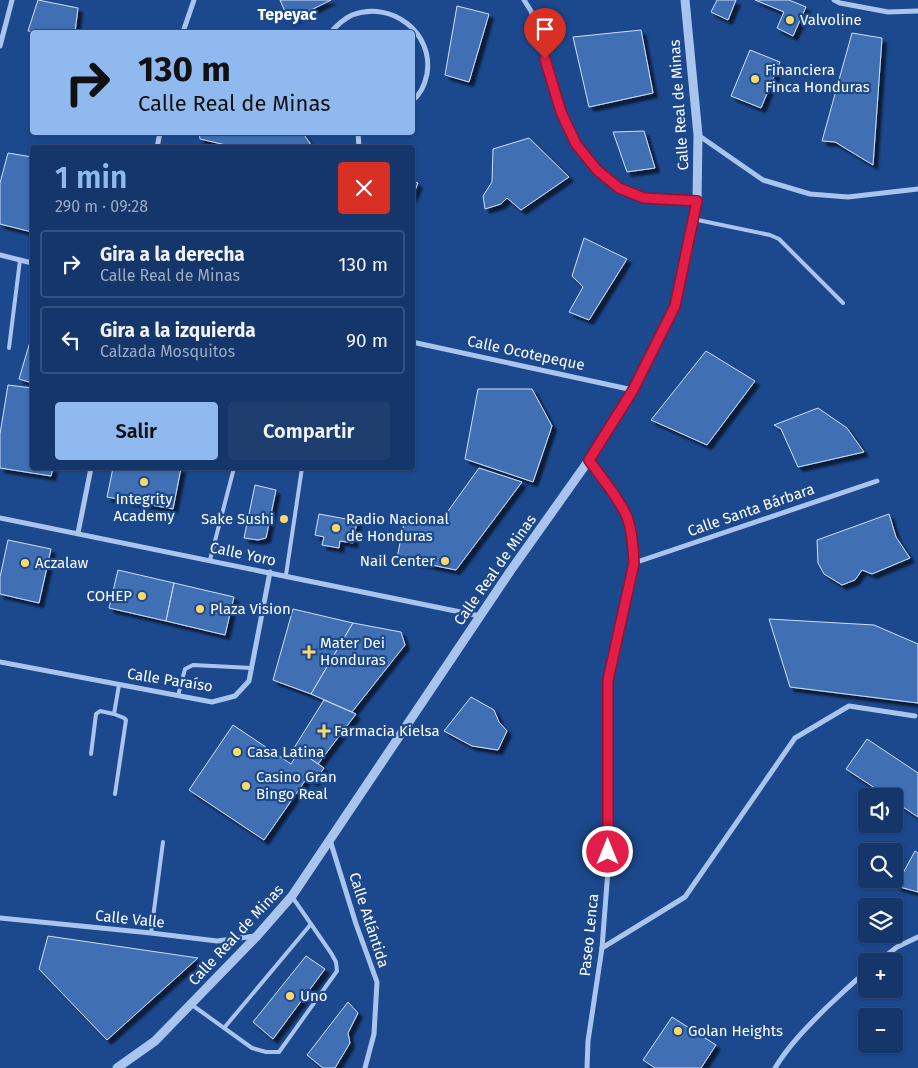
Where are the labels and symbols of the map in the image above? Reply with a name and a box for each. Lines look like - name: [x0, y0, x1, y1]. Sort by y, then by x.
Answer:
- district label: Tepeyac: [257, 5, 317, 24]
- pin: [524, 8, 566, 59]
- place label: Valvoline: [800, 11, 862, 29]
- marker: Valvoline: [784, 14, 796, 26]
- street label: Calle Real de Minas: [665, 39, 693, 171]
- place label: Financiera Finca Honduras: [765, 61, 870, 96]
- marker: Financiera Finca Honduras: [749, 73, 761, 85]
- street label: Calle Ocotepeque: [466, 332, 586, 374]
- marker: Integrity Academy: [138, 476, 150, 488]
- street label: Calle Santa Bárbara: [685, 480, 817, 540]
- place label: Integrity Academy: [113, 490, 175, 525]
- place label: Sake Sushi: [201, 510, 274, 528]
- place label: Radio Nacional de Honduras: [346, 510, 449, 545]
- street label: Calle Real de Minas: [450, 511, 540, 629]
- marker: Sake Sushi: [278, 513, 290, 525]
- marker: Radio Nacional de Honduras: [330, 522, 342, 534]
- street label: Calle Yoro: [208, 538, 278, 570]
- place label: Nail Center: [360, 552, 435, 570]
- place label: Aczalaw: [35, 554, 89, 572]
- marker: Nail Center: [439, 555, 451, 567]
- marker: Aczalaw: [19, 557, 31, 569]
- place label: COHEP: [87, 587, 132, 605]
- marker: COHEP: [136, 590, 148, 602]
- place label: Plaza Vision: [210, 600, 291, 618]
- marker: Plaza Vision: [194, 603, 206, 615]
- place label: Mater Dei Honduras: [320, 634, 386, 669]
- marker: Mater Dei Honduras: [302, 645, 316, 659]
- street label: Calle Paraíso: [126, 664, 214, 696]
- place label: Farmacia Kielsa: [334, 722, 440, 740]
- marker: Farmacia Kielsa: [318, 725, 330, 737]
- place label: Casa Latina: [247, 743, 324, 761]
- marker: Casa Latina: [231, 746, 243, 758]
- place label: Casino Gran Bingo Real: [256, 768, 337, 803]
- marker: Casino Gran Bingo Real: [240, 780, 252, 792]
- position arrow: [581, 825, 633, 877]
- street label: Calle Atlántida: [345, 870, 393, 970]
- street label: Calle Real de Minas: [185, 881, 287, 989]
- street label: Paseo Lenca: [576, 893, 602, 977]
- street label: Calle Valle: [94, 906, 166, 932]
- place label: Uno: [300, 987, 327, 1005]
- marker: Uno: [284, 990, 296, 1002]
- place label: Golan Heights: [688, 1022, 783, 1040]
- marker: Golan Heights: [672, 1025, 684, 1037]

